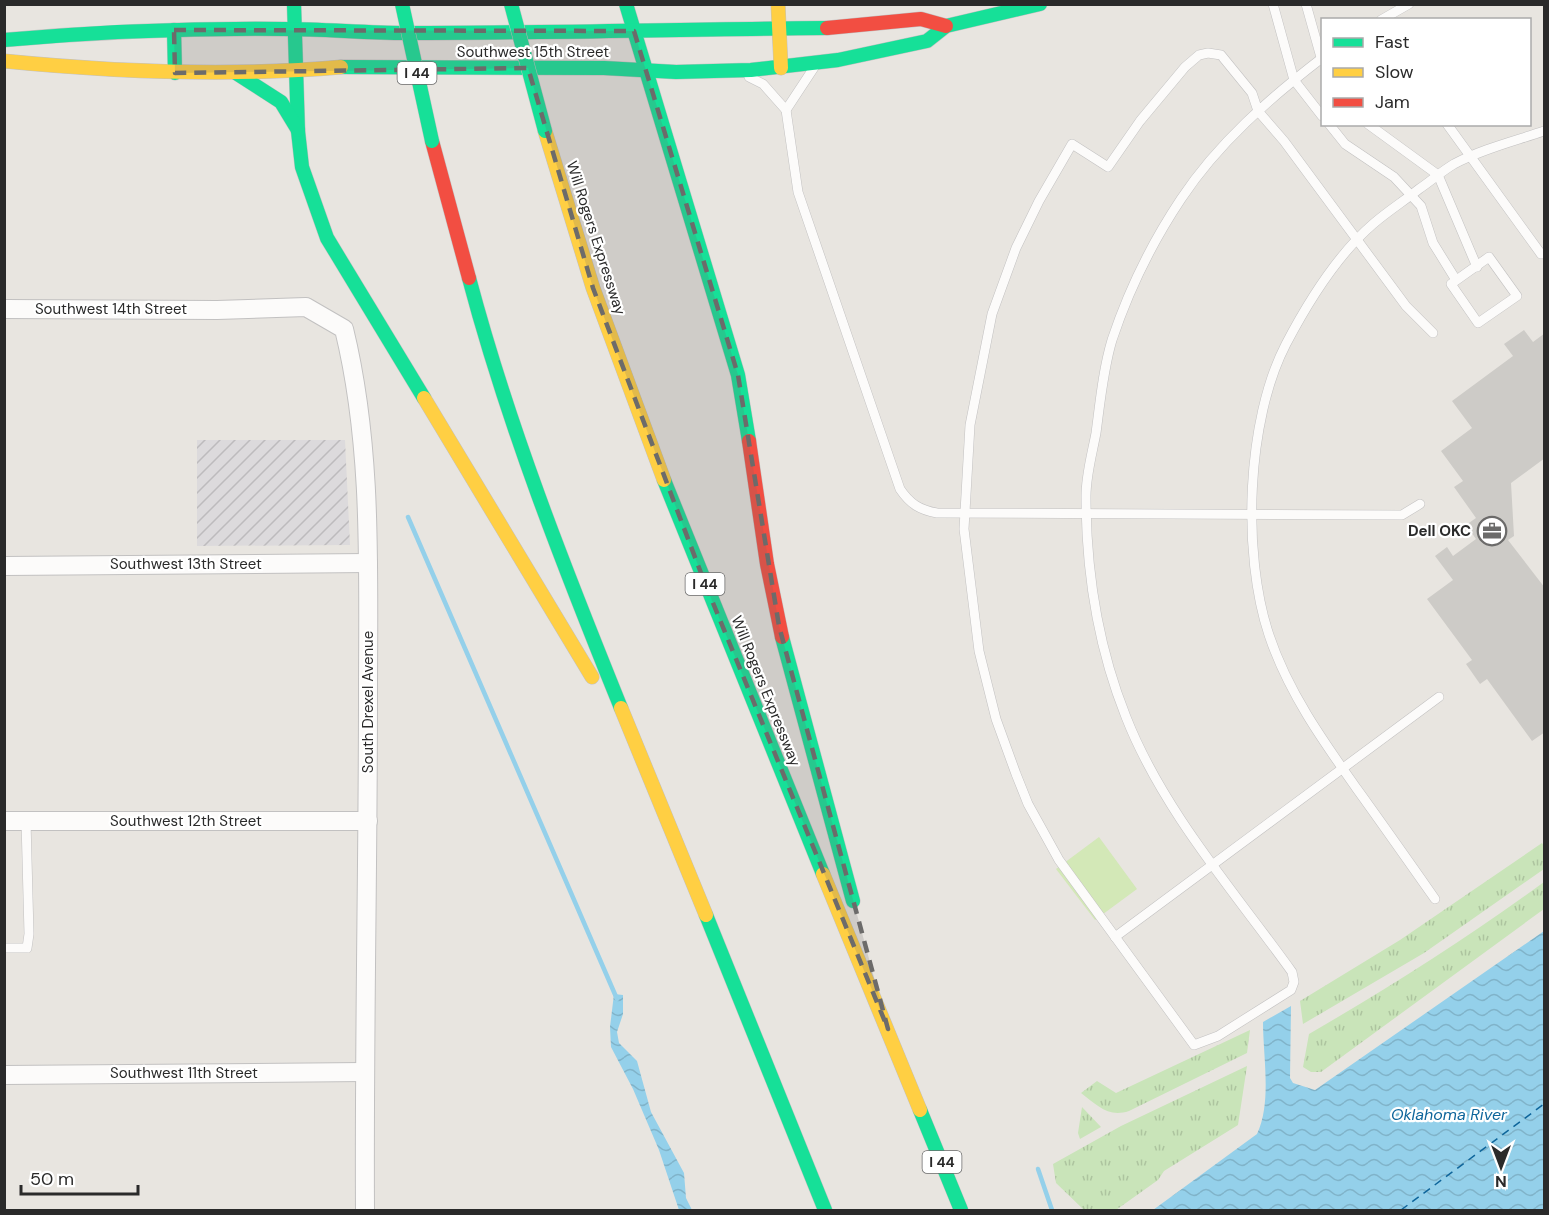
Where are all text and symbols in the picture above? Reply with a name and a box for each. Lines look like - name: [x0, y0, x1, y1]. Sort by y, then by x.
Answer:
- legend: [1321, 18, 1531, 126]
- text: Fast: [1375, 30, 1410, 54]
- street label: Southwest 15th Street: [457, 42, 609, 62]
- text: Slow: [1375, 60, 1414, 84]
- road number: I 44: [398, 62, 436, 84]
- text: Jam: [1375, 90, 1410, 114]
- street label: Will Rogers Expressway: [562, 158, 631, 318]
- street label: Southwest 14th Street: [35, 299, 187, 319]
- office icon: Dell OKC: [1476, 515, 1508, 547]
- place label: Dell OKC: [1408, 521, 1471, 541]
- street label: Southwest 13th Street: [110, 554, 262, 574]
- road number: I 44: [686, 573, 724, 595]
- street label: Will Rogers Expressway: [727, 613, 806, 770]
- street label: South Drexel Avenue: [358, 631, 378, 773]
- street label: Southwest 12th Street: [110, 811, 262, 831]
- street label: Southwest 11th Street: [110, 1063, 258, 1083]
- water label: Oklahoma River: [1391, 1104, 1508, 1125]
- north arrow: [1471, 1137, 1531, 1197]
- road number: I 44: [922, 1151, 962, 1173]
- scale bar: [21, 1158, 138, 1196]
- text: 50 m: [30, 1167, 74, 1191]
- text: N: [1495, 1171, 1507, 1192]

